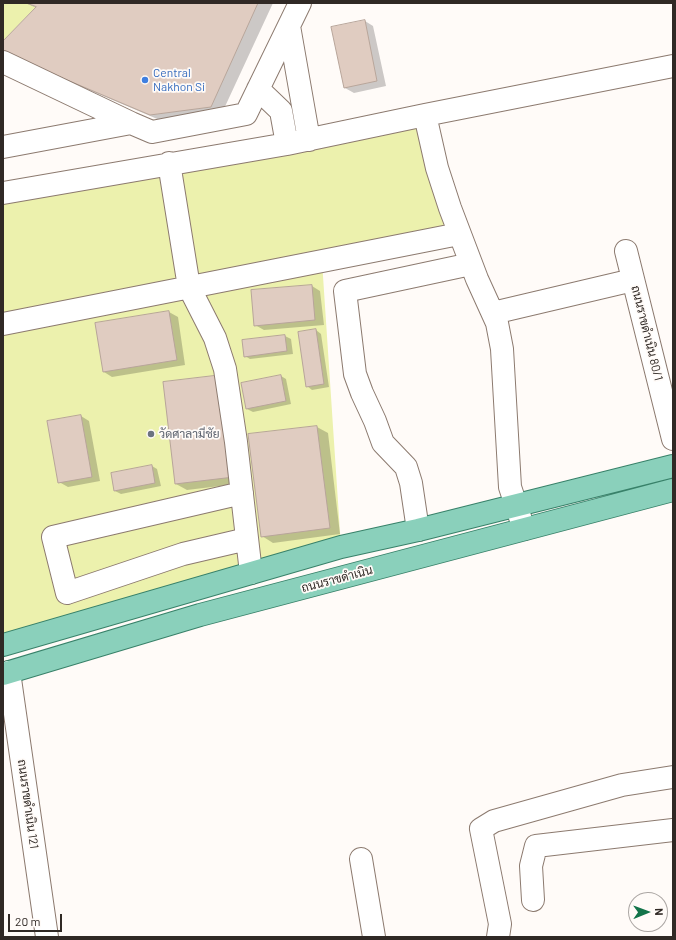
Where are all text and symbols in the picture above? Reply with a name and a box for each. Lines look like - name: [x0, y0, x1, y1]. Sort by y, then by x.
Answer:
- place label: Central Nakhon Si: [153, 66, 205, 94]
- marker: Central Nakhon Si: [140, 75, 150, 85]
- street label: ถนนราขดำเนิน 80/1: [628, 284, 666, 382]
- place label: วัดศาลามีชัย: [159, 427, 220, 441]
- marker: วัดศาลามีชัย: [146, 429, 156, 439]
- street label: ถนนราขดำเนิน: [300, 563, 374, 595]
- street label: ถนนราขดำเนิน 121: [15, 758, 41, 850]
- north arrow: [628, 892, 668, 932]
- scale bar: [10, 906, 64, 932]
- text: N: [653, 908, 666, 916]
- text: 20 m: [15, 914, 41, 928]

